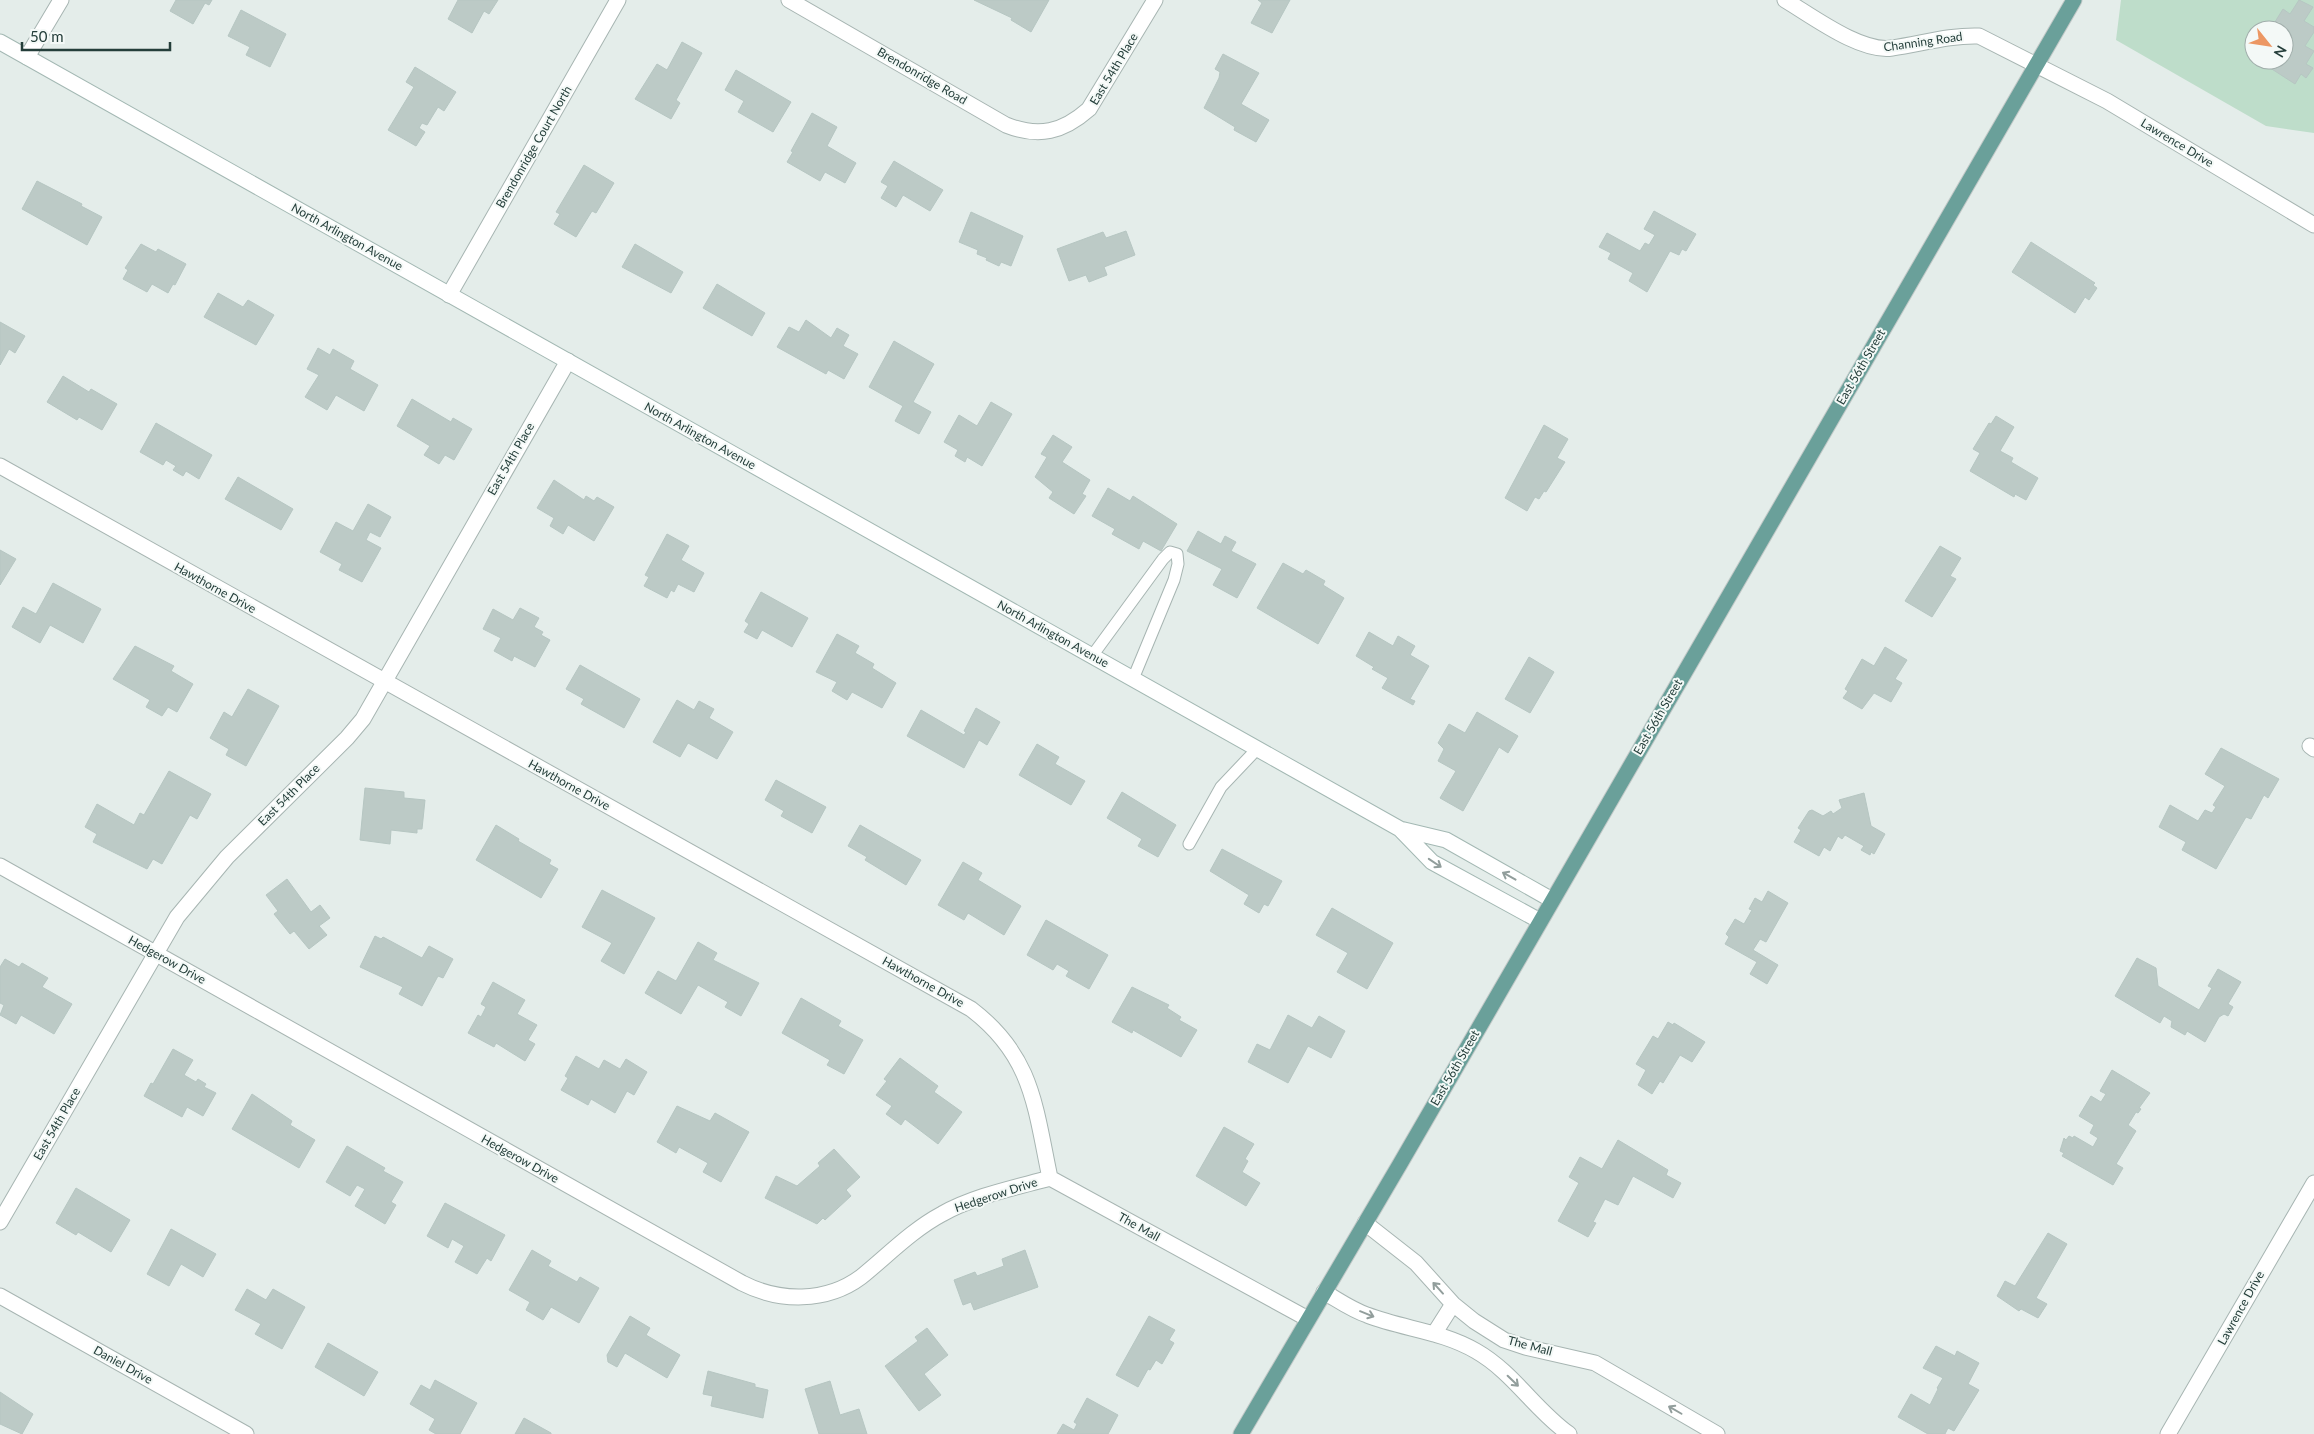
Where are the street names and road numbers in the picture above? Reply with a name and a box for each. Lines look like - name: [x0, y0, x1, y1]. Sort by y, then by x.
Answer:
- street label: Channing Road: [1882, 29, 1963, 54]
- street label: East 54th Place: [1086, 30, 1141, 107]
- street label: Brendonridge Road: [875, 44, 970, 107]
- street label: Brendonridge Court North: [492, 83, 575, 211]
- street label: Lawrence Drive: [2138, 115, 2216, 170]
- street label: North Arlington Avenue: [289, 200, 406, 273]
- street label: East 56th Street: [1833, 326, 1889, 407]
- street label: North Arlington Avenue: [642, 399, 759, 472]
- street label: East 54th Place: [484, 420, 537, 498]
- street label: Hawthorne Drive: [172, 559, 259, 616]
- street label: North Arlington Avenue: [995, 597, 1112, 670]
- street label: East 56th Street: [1630, 676, 1686, 757]
- street label: Hawthorne Drive: [526, 756, 613, 813]
- street label: East 54th Place: [255, 761, 323, 829]
- street label: Hedgerow Drive: [126, 932, 209, 987]
- street label: Hawthorne Drive: [880, 953, 967, 1010]
- street label: East 56th Street: [1427, 1027, 1483, 1108]
- street label: East 54th Place: [30, 1085, 83, 1163]
- street label: Hedgerow Drive: [479, 1131, 562, 1186]
- street label: Hedgerow Drive: [953, 1174, 1039, 1215]
- street label: The Mall: [1116, 1209, 1163, 1244]
- street label: Lawrence Drive: [2214, 1268, 2267, 1347]
- street label: The Mall: [1506, 1332, 1554, 1359]
- street label: Daniel Drive: [91, 1342, 155, 1387]

